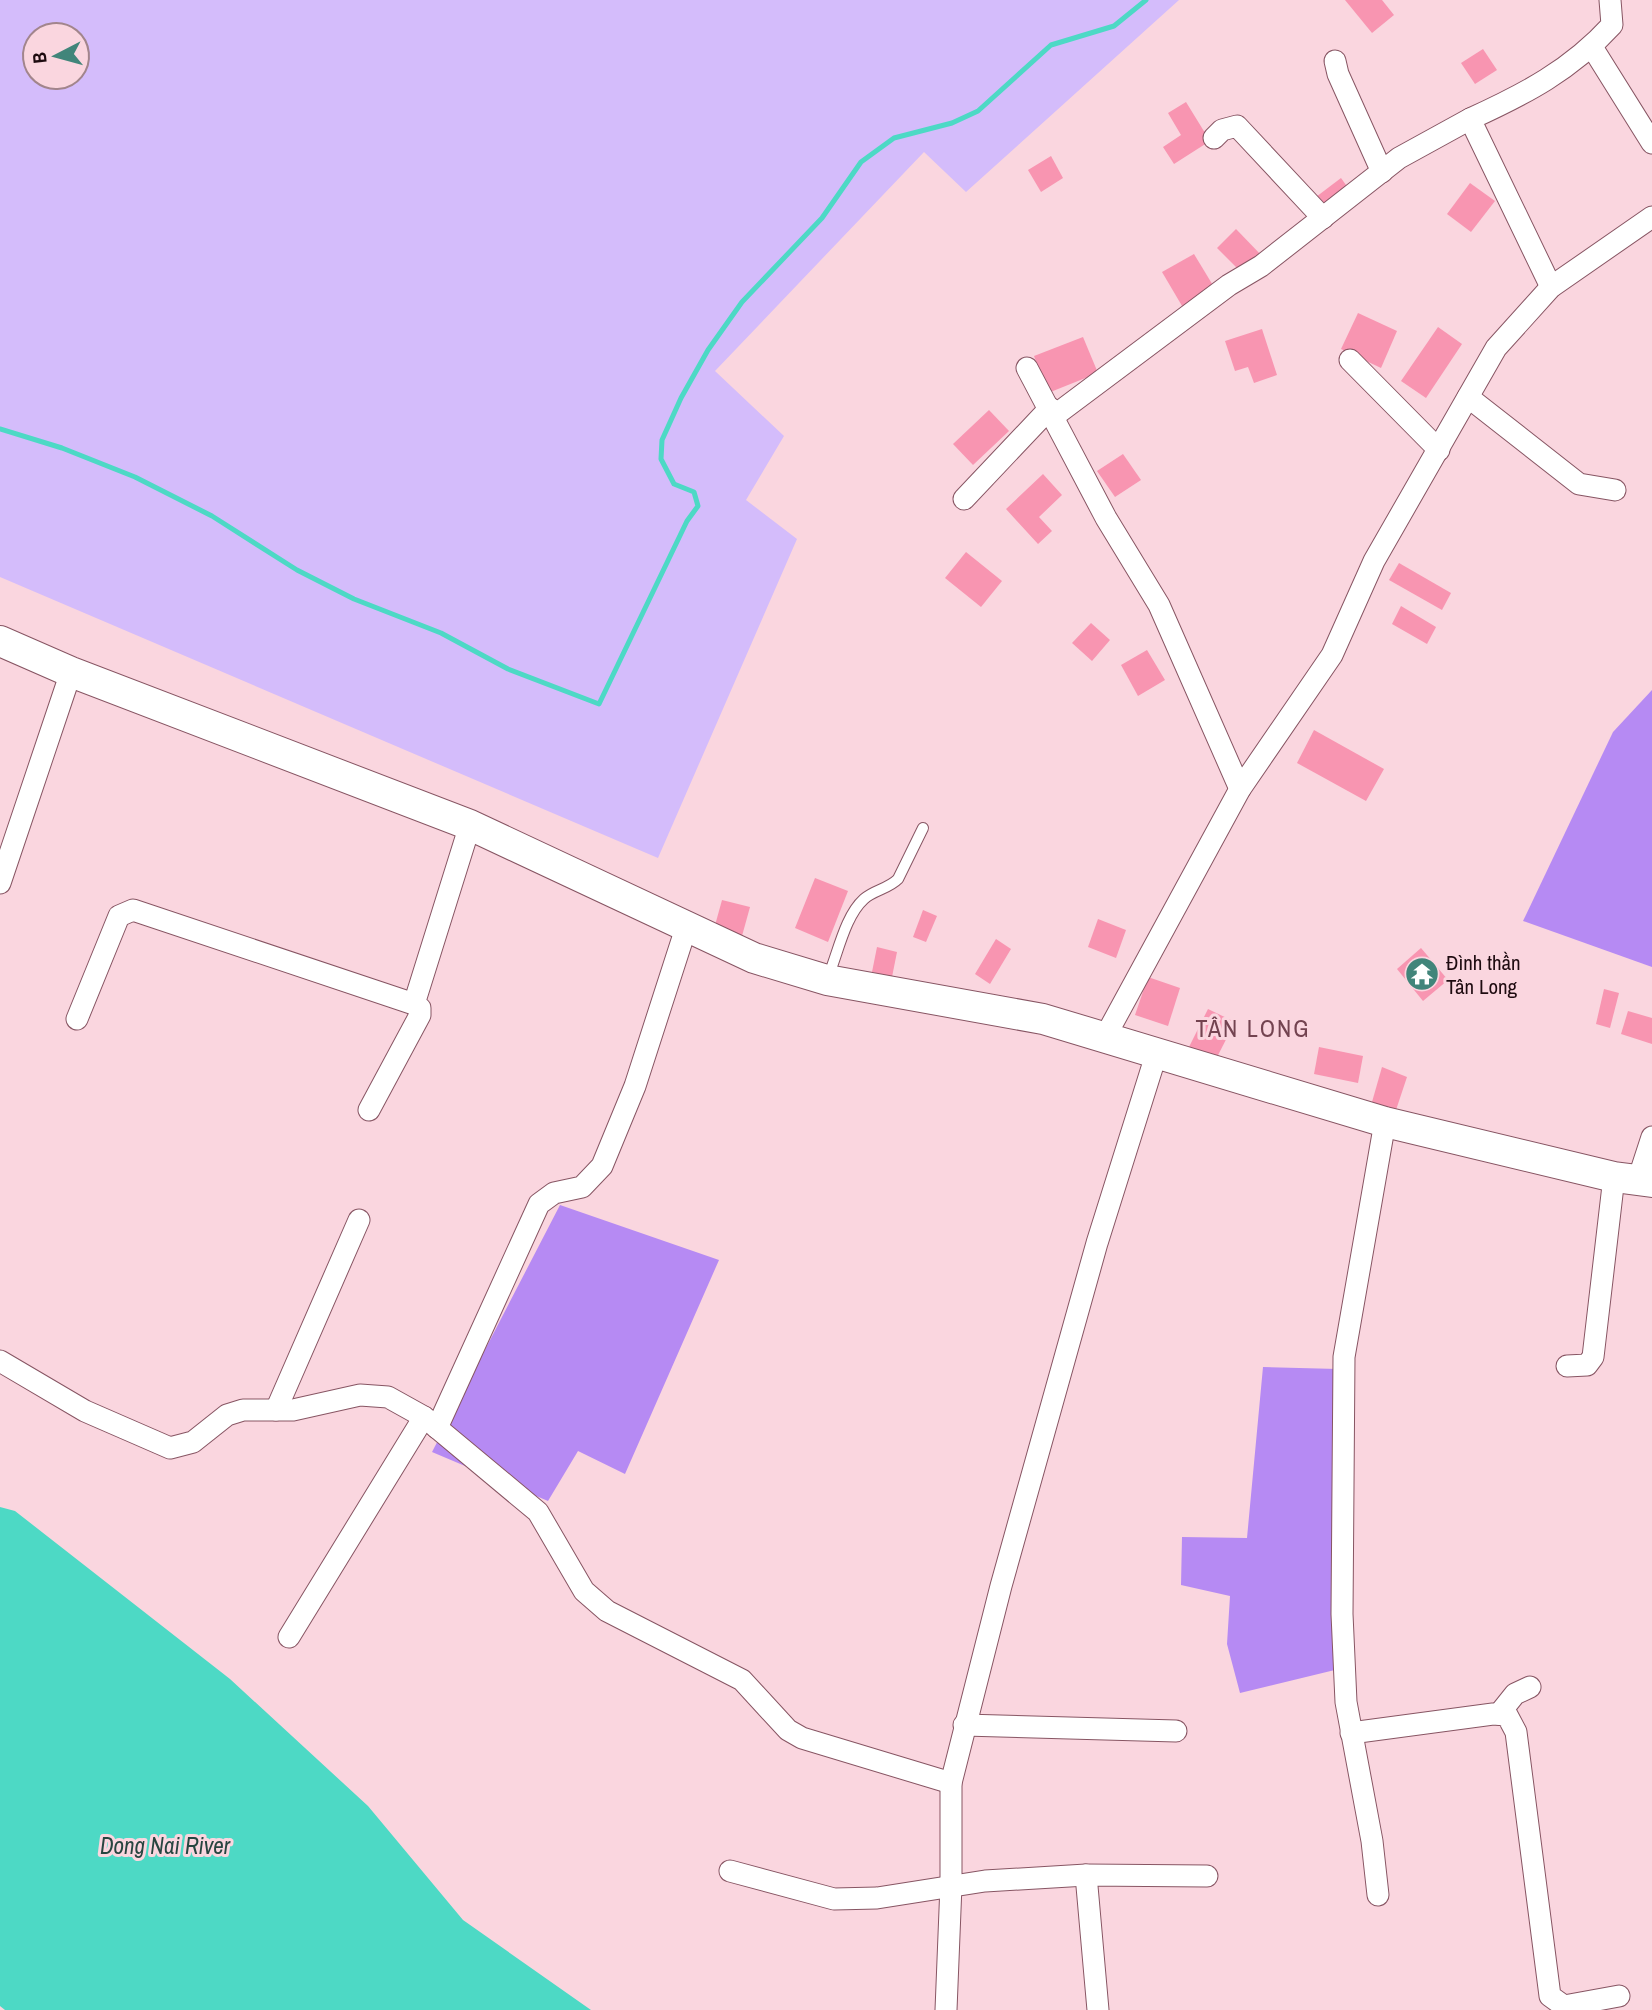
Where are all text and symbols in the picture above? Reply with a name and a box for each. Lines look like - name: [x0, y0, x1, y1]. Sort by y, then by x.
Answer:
- north arrow: [21, 21, 91, 91]
- text: B: [26, 51, 53, 65]
- place label: Đình thần Tân Long: [1446, 948, 1521, 1001]
- temple icon: Đình thần Tân Long: [1403, 955, 1441, 993]
- district label: TÂN LONG: [1195, 1012, 1311, 1044]
- water label: Dong Nai River: [100, 1830, 231, 1861]

